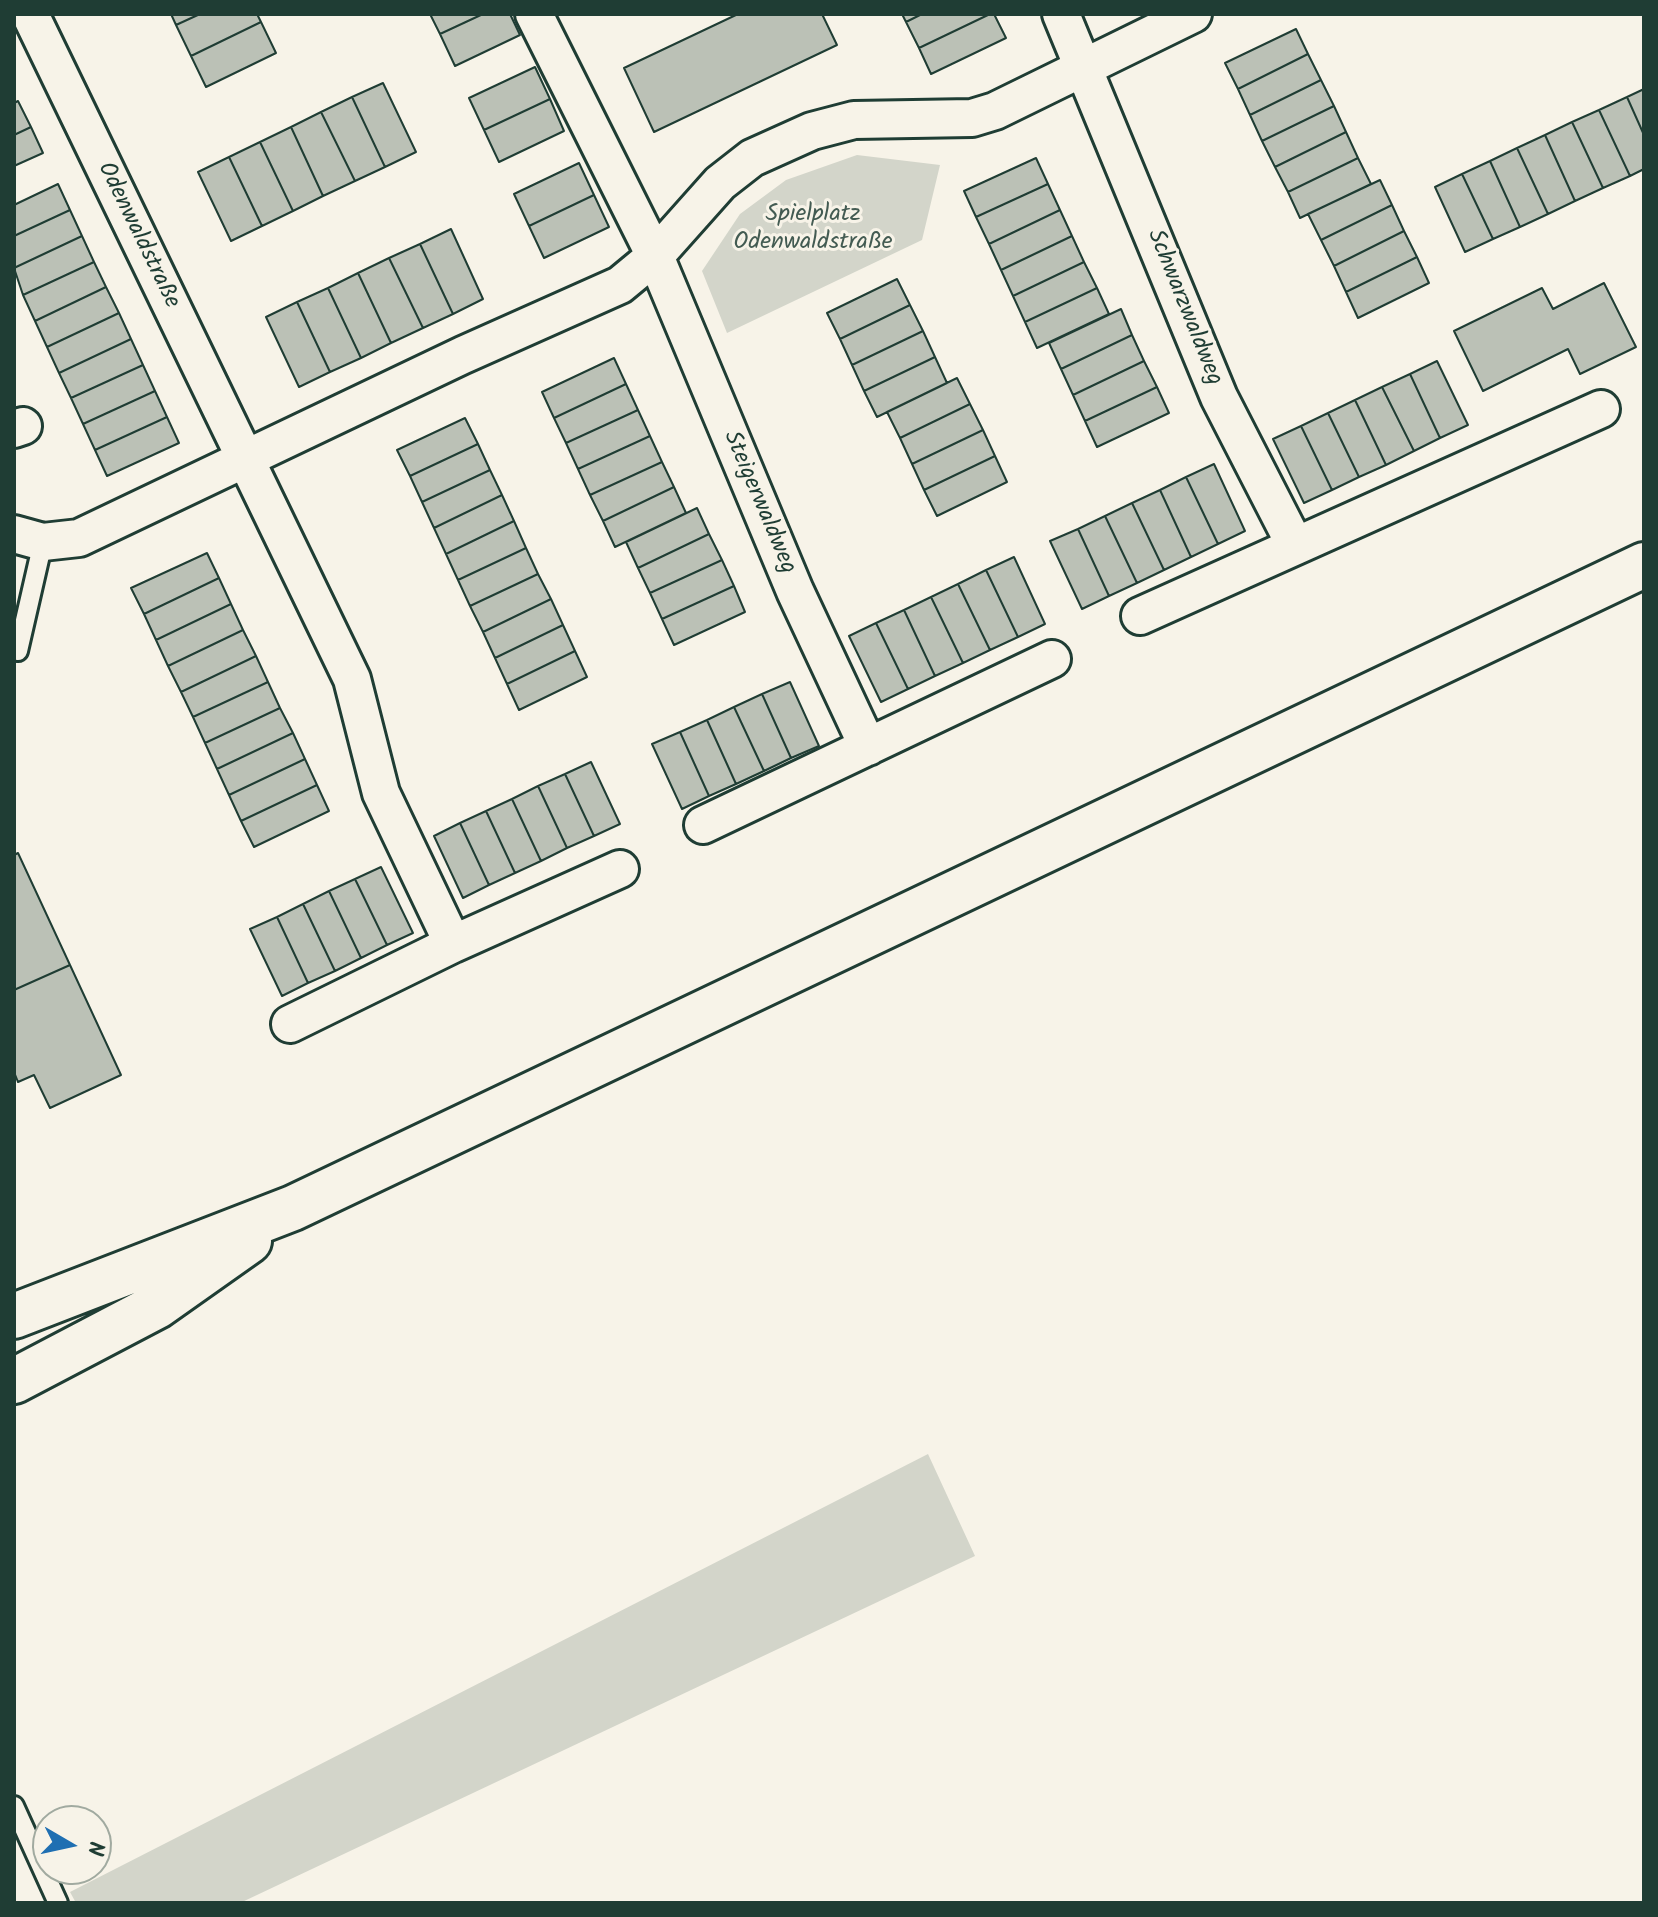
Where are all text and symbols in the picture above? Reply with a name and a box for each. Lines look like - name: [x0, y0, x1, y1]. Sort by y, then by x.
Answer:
- street label: Odenwaldstraße: [89, 158, 185, 314]
- park label: Spielplatz Odenwaldstraße: [733, 202, 893, 258]
- street label: Schwarzwaldweg: [1139, 226, 1227, 390]
- street label: Steigerwaldweg: [715, 427, 801, 579]
- north arrow: [32, 1805, 112, 1885]
- text: N: [76, 1839, 113, 1858]

